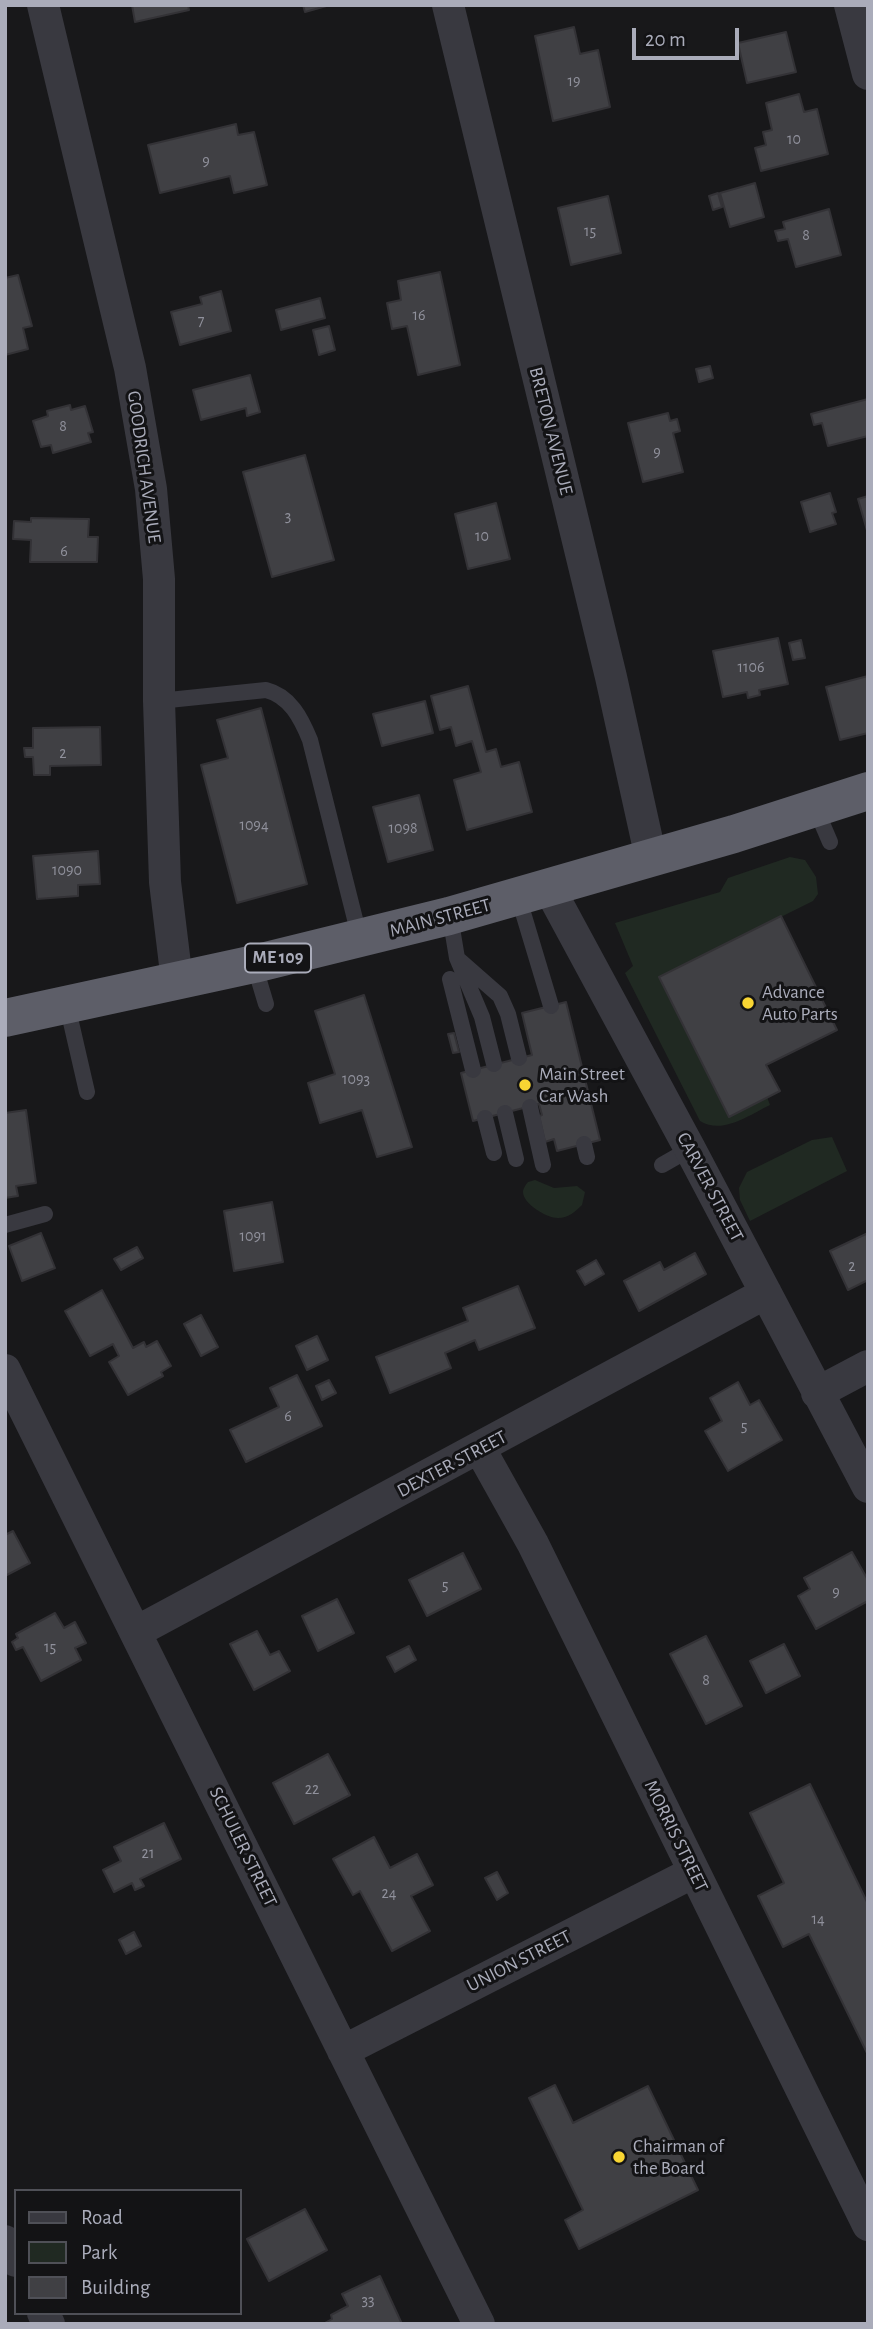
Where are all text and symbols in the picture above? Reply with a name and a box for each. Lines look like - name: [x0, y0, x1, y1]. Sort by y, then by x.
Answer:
- scale bar: [635, 14, 742, 58]
- text: 20 m: [645, 29, 686, 50]
- house number: 19: [567, 71, 581, 91]
- house number: 10: [787, 129, 801, 149]
- house number: 9: [202, 151, 210, 171]
- house number: 15: [584, 221, 596, 241]
- house number: 8: [802, 225, 810, 245]
- house number: 16: [412, 305, 426, 325]
- house number: 7: [198, 311, 204, 331]
- street label: BRETON AVENUE: [524, 365, 578, 497]
- street label: GOODRICH AVENUE: [122, 389, 166, 545]
- house number: 8: [59, 416, 67, 436]
- house number: 9: [653, 442, 661, 462]
- house number: 3: [285, 506, 291, 526]
- house number: 10: [475, 526, 489, 546]
- house number: 6: [60, 541, 68, 561]
- house number: 1106: [738, 657, 764, 677]
- house number: 2: [59, 743, 67, 763]
- house number: 1094: [239, 815, 269, 835]
- house number: 1098: [388, 818, 418, 838]
- house number: 1090: [52, 860, 82, 880]
- street label: MAIN STREET: [387, 894, 493, 942]
- road number: ME 109: [245, 944, 311, 973]
- place label: Advance Auto Parts: [762, 981, 838, 1025]
- marker: Advance Auto Parts: [740, 995, 756, 1011]
- place label: Main Street Car Wash: [539, 1063, 625, 1107]
- house number: 1093: [342, 1069, 370, 1089]
- marker: Main Street Car Wash: [517, 1077, 533, 1093]
- street label: CARVER STREET: [672, 1128, 748, 1246]
- house number: 1091: [240, 1226, 266, 1246]
- house number: 2: [848, 1256, 856, 1276]
- house number: 6: [284, 1406, 292, 1426]
- house number: 5: [741, 1416, 747, 1436]
- street label: DEXTER STREET: [393, 1426, 511, 1502]
- house number: 5: [442, 1575, 448, 1595]
- house number: 9: [832, 1582, 840, 1602]
- house number: 15: [44, 1637, 56, 1657]
- house number: 8: [702, 1670, 710, 1690]
- street label: MORRIS STREET: [639, 1776, 713, 1896]
- house number: 22: [305, 1779, 319, 1799]
- street label: SCHULER STREET: [204, 1783, 282, 1911]
- house number: 21: [142, 1843, 154, 1863]
- house number: 24: [382, 1883, 396, 1903]
- house number: 14: [811, 1909, 825, 1929]
- street label: UNION STREET: [463, 1925, 575, 1997]
- place label: Chairman of the Board: [633, 2135, 724, 2179]
- marker: Chairman of the Board: [611, 2149, 627, 2165]
- legend: [14, 2189, 242, 2315]
- text: Road: [81, 2207, 123, 2228]
- text: Park: [81, 2242, 117, 2263]
- text: Building: [81, 2277, 150, 2298]
- house number: 33: [361, 2290, 375, 2310]

